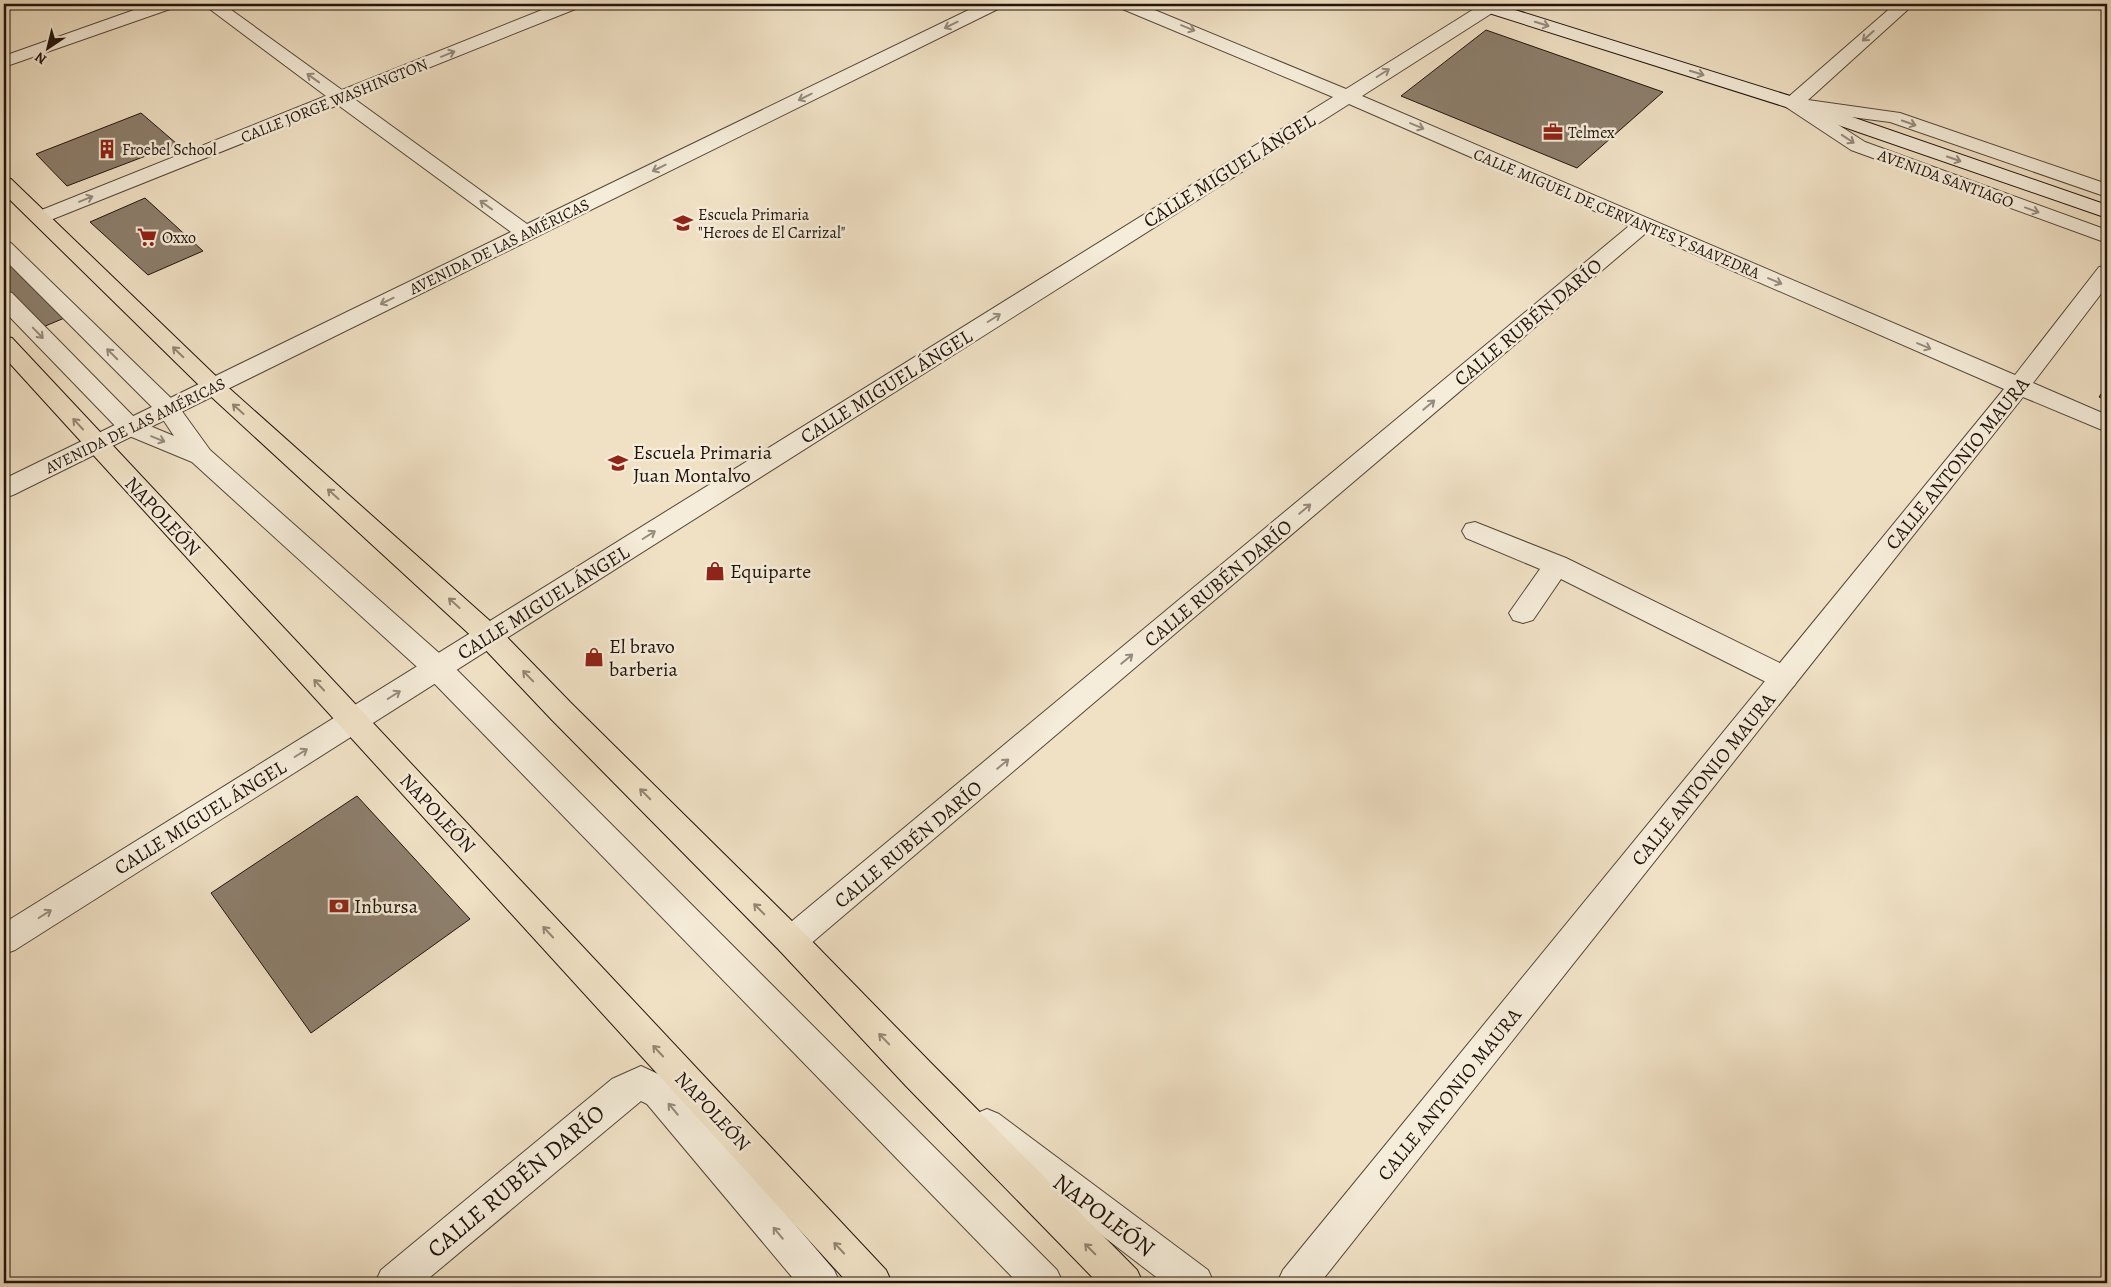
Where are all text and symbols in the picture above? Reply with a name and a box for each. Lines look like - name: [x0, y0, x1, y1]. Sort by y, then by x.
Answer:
- one-way arrow: [943, 20, 958, 30]
- one-way arrow: [1533, 20, 1549, 30]
- north arrow: [22, 22, 72, 72]
- one-way arrow: [1180, 24, 1195, 33]
- one-way arrow: [1862, 30, 1875, 42]
- text: N: [31, 48, 50, 69]
- one-way arrow: [440, 49, 455, 58]
- street label: CALLE JORGE WASHINGTON: [238, 53, 431, 149]
- one-way arrow: [1376, 68, 1390, 78]
- one-way arrow: [1688, 68, 1704, 78]
- one-way arrow: [306, 73, 320, 83]
- one-way arrow: [798, 93, 813, 102]
- street label: CALLE MIGUEL ÁNGEL: [1138, 106, 1321, 234]
- one-way arrow: [1901, 119, 1917, 128]
- office icon: Telmex: [1542, 121, 1564, 143]
- one-way arrow: [1409, 122, 1424, 132]
- place label: Telmex: [1568, 122, 1615, 144]
- one-way arrow: [1841, 134, 1855, 145]
- building icon: Froebel School: [96, 138, 118, 160]
- place label: Froebel School: [122, 139, 217, 161]
- street label: CALLE MIGUEL DE CERVANTES Y SAAVEDRA: [1470, 143, 1764, 285]
- street label: AVENIDA SANTIAGO: [1874, 144, 2017, 214]
- one-way arrow: [1946, 155, 1962, 164]
- one-way arrow: [652, 164, 667, 173]
- one-way arrow: [78, 194, 93, 203]
- street label: AVENIDA DE LAS AMÉRICAS: [405, 194, 593, 301]
- one-way arrow: [480, 199, 493, 210]
- place label: Escuela Primaria "Heroes de El Carrizal": [698, 204, 846, 244]
- one-way arrow: [2024, 206, 2039, 215]
- school or university icon: Escuela Primaria "Heroes de El Carrizal": [672, 212, 694, 234]
- supermarket icon: Oxxo: [136, 226, 158, 248]
- place label: Oxxo: [162, 227, 196, 249]
- street label: CALLE RUBÉN DARÍO: [1448, 252, 1608, 392]
- one-way arrow: [1767, 277, 1782, 287]
- one-way arrow: [380, 297, 395, 306]
- one-way arrow: [987, 313, 1001, 323]
- street label: CALLE MIGUEL ÁNGEL: [795, 322, 978, 450]
- one-way arrow: [32, 327, 44, 339]
- one-way arrow: [1916, 341, 1931, 351]
- one-way arrow: [172, 346, 185, 358]
- one-way arrow: [105, 348, 118, 360]
- street label: CALLE ANTONIO MAURA: [1879, 371, 2036, 555]
- street label: AVENIDA DE LAS AMÉRICAS: [41, 373, 229, 480]
- one-way arrow: [1423, 399, 1436, 410]
- one-way arrow: [232, 404, 245, 415]
- one-way arrow: [72, 418, 84, 431]
- one-way arrow: [150, 435, 165, 444]
- place label: Escuela Primaria Juan Montalvo: [633, 439, 773, 489]
- school or university icon: Escuela Primaria Juan Montalvo: [607, 452, 629, 474]
- street label: NAPOLEÓN: [119, 471, 207, 562]
- one-way arrow: [326, 488, 339, 500]
- one-way arrow: [1298, 504, 1311, 515]
- street label: CALLE RUBÉN DARÍO: [1138, 513, 1298, 653]
- one-way arrow: [642, 530, 656, 540]
- street label: CALLE MIGUEL ÁNGEL: [452, 538, 635, 666]
- place label: Equiparte: [730, 558, 811, 585]
- shop icon: Equiparte: [704, 560, 726, 582]
- one-way arrow: [447, 597, 460, 609]
- place label: El bravo barberia: [609, 633, 679, 683]
- shop icon: El bravo barberia: [583, 646, 605, 668]
- one-way arrow: [1120, 654, 1133, 665]
- one-way arrow: [522, 670, 534, 683]
- one-way arrow: [313, 679, 325, 692]
- street label: CALLE ANTONIO MAURA: [1625, 687, 1782, 871]
- one-way arrow: [386, 690, 400, 700]
- one-way arrow: [294, 748, 308, 758]
- street label: CALLE MIGUEL ÁNGEL: [109, 753, 292, 881]
- one-way arrow: [996, 758, 1009, 769]
- street label: NAPOLEÓN: [394, 768, 482, 859]
- street label: CALLE RUBÉN DARÍO: [828, 774, 988, 914]
- one-way arrow: [639, 789, 651, 801]
- place label: Inbursa: [354, 893, 419, 920]
- bank icon: Inbursa: [328, 895, 350, 917]
- one-way arrow: [754, 904, 766, 916]
- one-way arrow: [38, 909, 52, 919]
- one-way arrow: [542, 925, 553, 938]
- street label: CALLE ANTONIO MAURA: [1371, 1002, 1528, 1186]
- one-way arrow: [878, 1033, 890, 1045]
- one-way arrow: [652, 1045, 664, 1058]
- street label: NAPOLEÓN: [669, 1066, 757, 1157]
- street label: CALLE RUBÉN DARÍO: [420, 1097, 612, 1265]
- one-way arrow: [667, 1102, 679, 1115]
- street label: NAPOLEÓN: [1046, 1166, 1162, 1264]
- one-way arrow: [772, 1226, 784, 1239]
- one-way arrow: [833, 1241, 845, 1254]
- one-way arrow: [1084, 1242, 1096, 1255]

